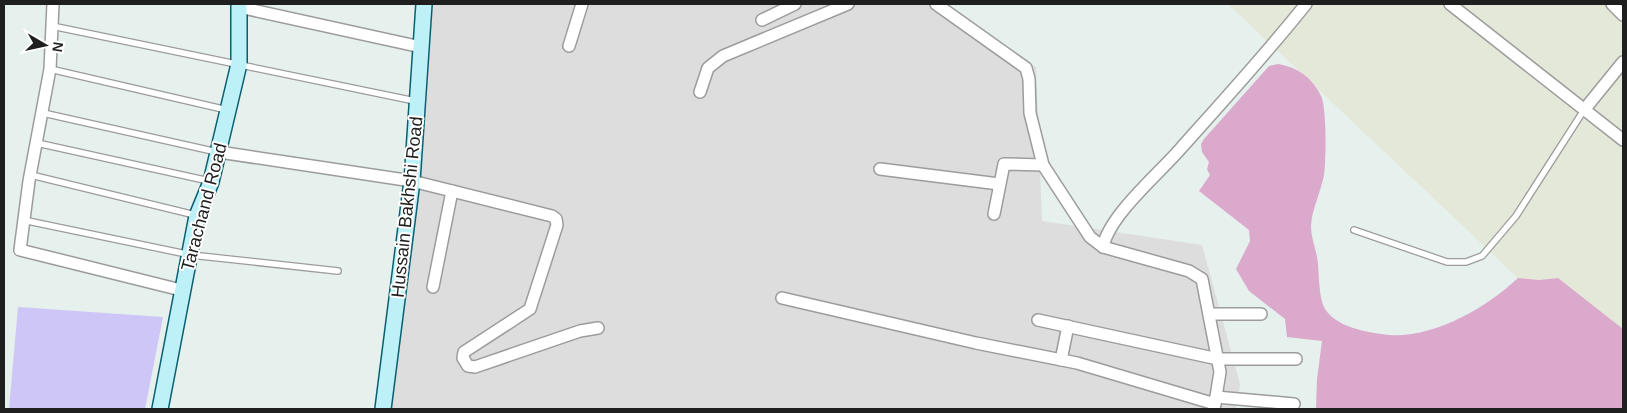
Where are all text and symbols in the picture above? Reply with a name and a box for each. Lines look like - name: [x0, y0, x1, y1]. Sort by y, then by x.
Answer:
- north arrow: [20, 20, 70, 70]
- text: N: [49, 41, 67, 53]
- street label: Hussain Bakhshi Road: [388, 115, 426, 299]
- street label: Tarachand Road: [177, 141, 231, 273]

